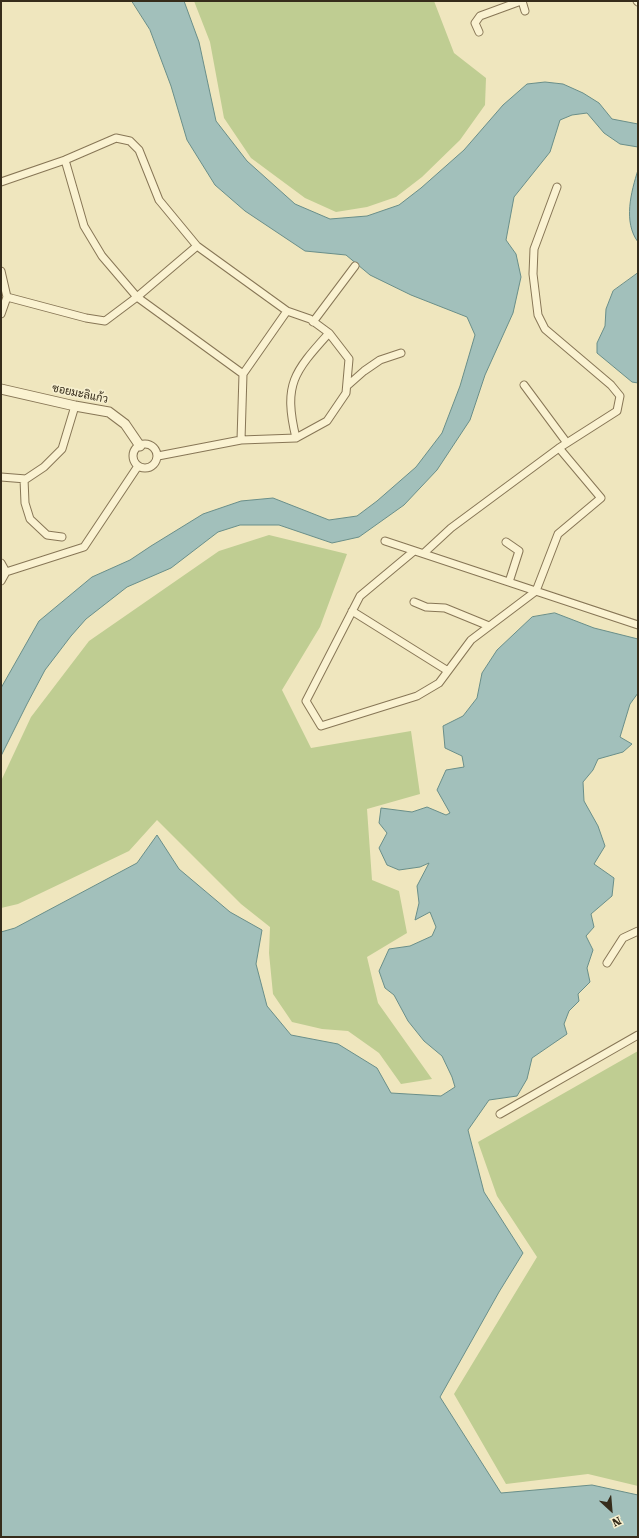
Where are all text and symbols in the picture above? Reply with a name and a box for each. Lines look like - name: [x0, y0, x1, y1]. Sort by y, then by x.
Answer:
- street label: ซอยมะลิแก้ว: [51, 382, 109, 406]
- north arrow: [591, 1490, 631, 1530]
- text: N: [610, 1514, 623, 1529]

